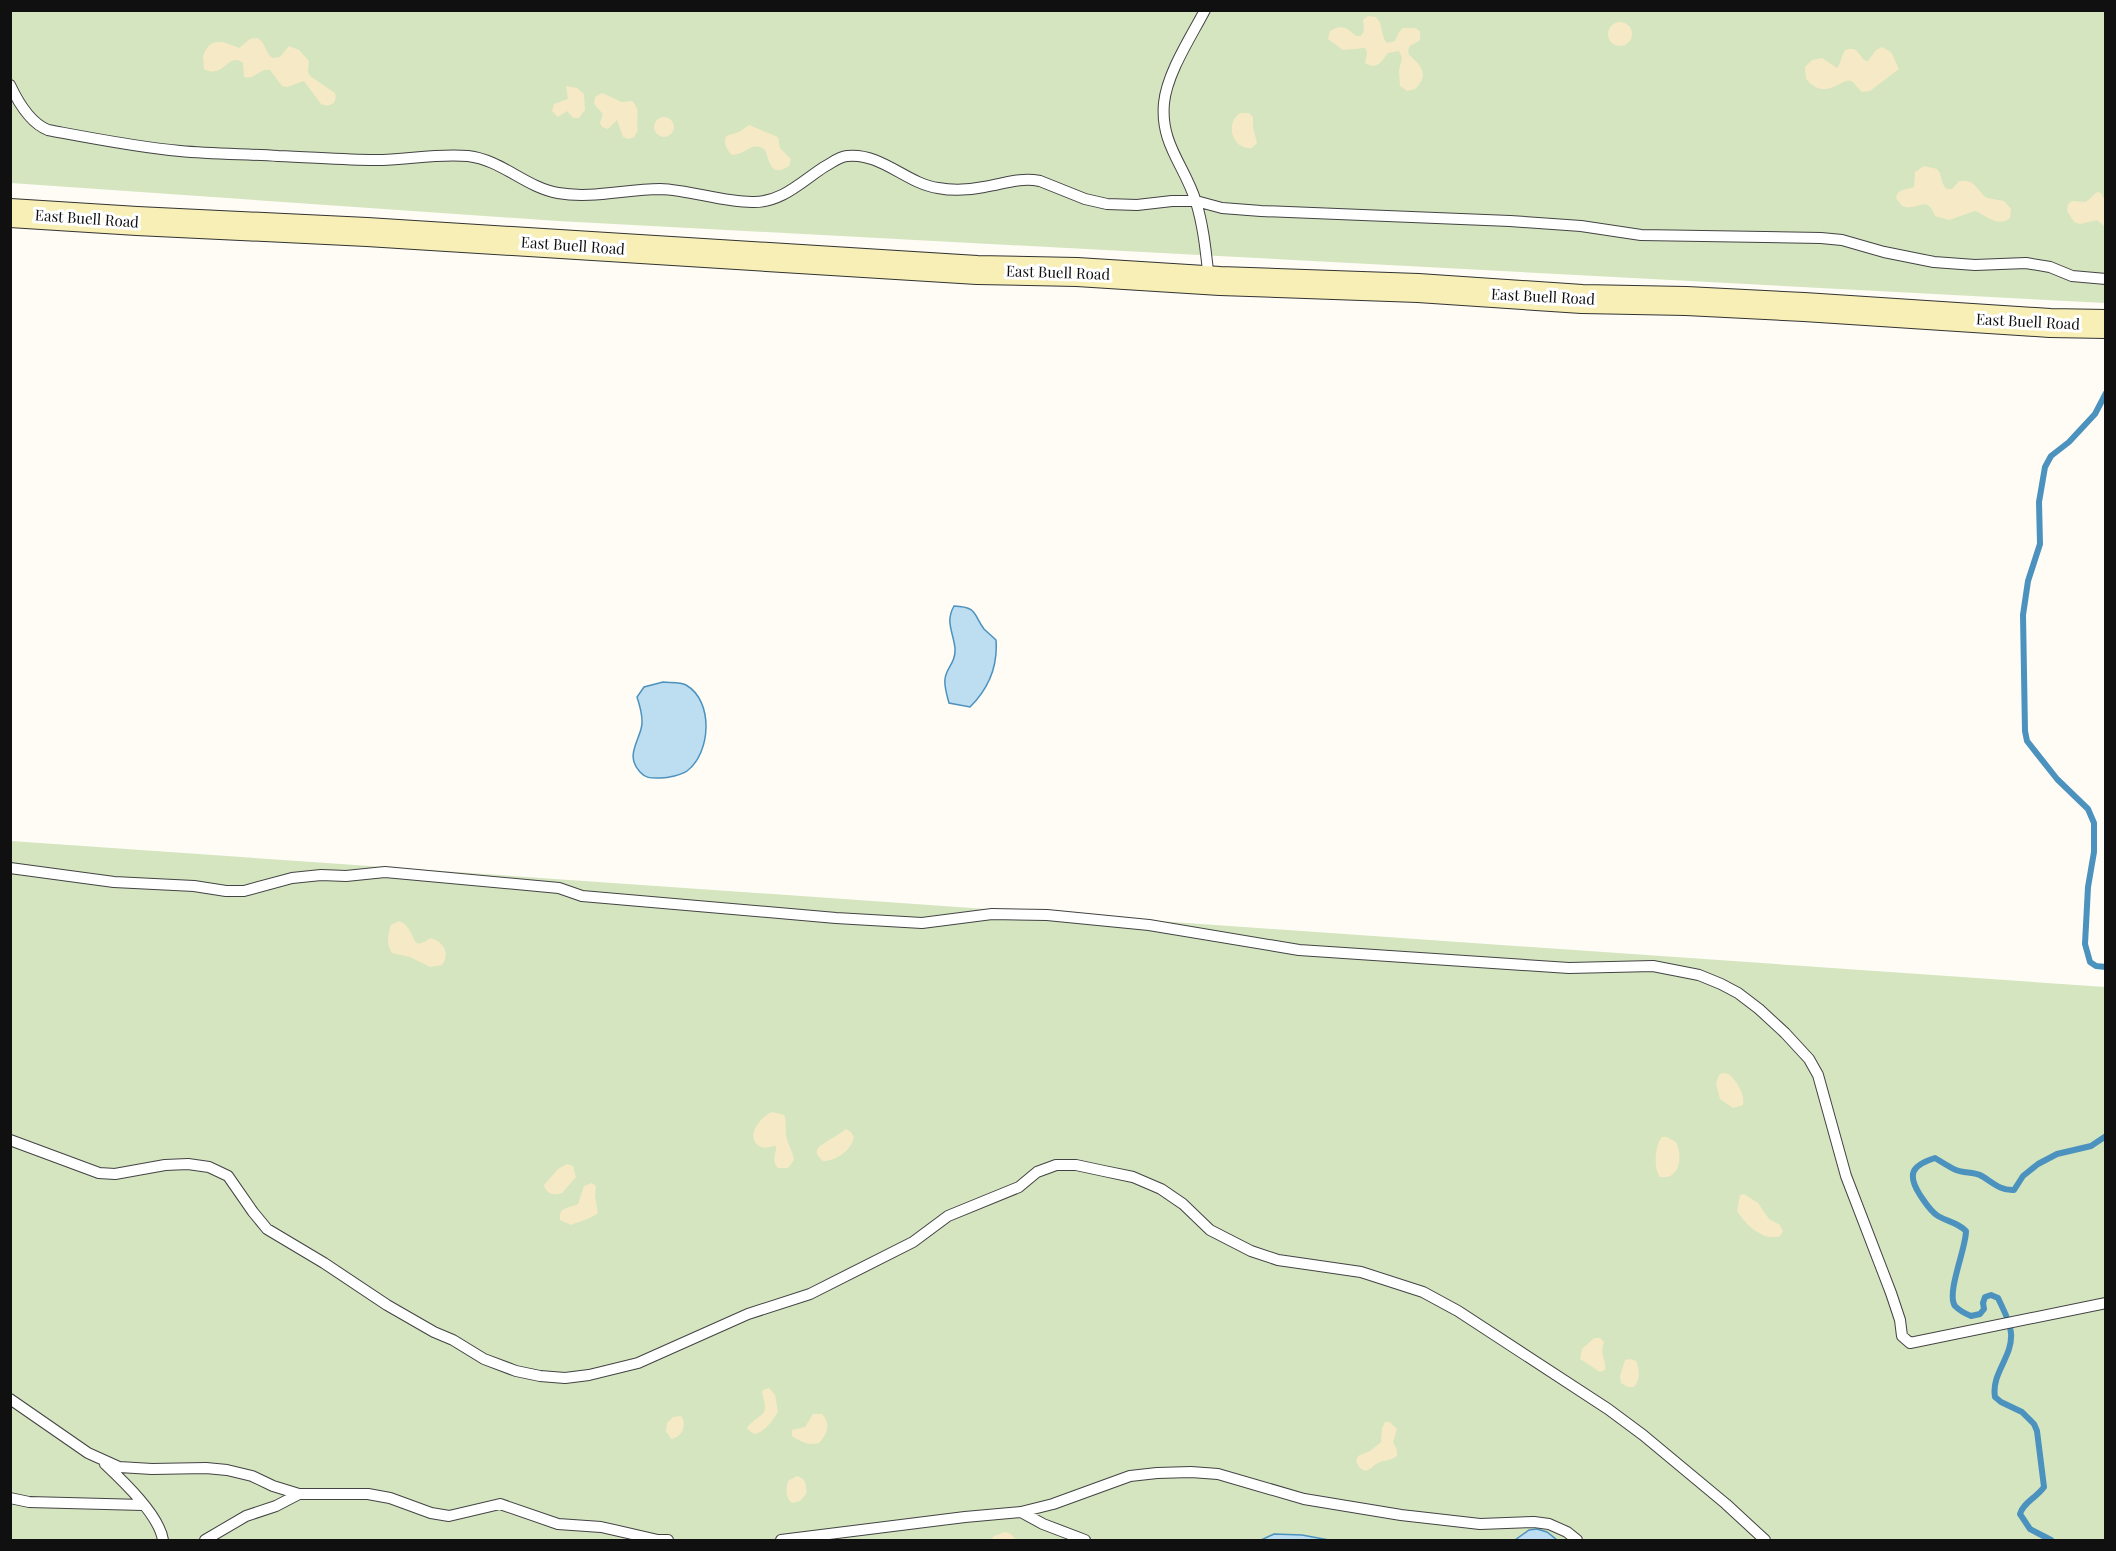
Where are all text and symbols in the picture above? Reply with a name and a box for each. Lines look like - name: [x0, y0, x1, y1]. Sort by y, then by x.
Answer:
- street label: East Buell Road: [34, 204, 140, 232]
- street label: East Buell Road: [520, 231, 626, 259]
- street label: East Buell Road: [1006, 260, 1111, 284]
- street label: East Buell Road: [1490, 283, 1596, 309]
- street label: East Buell Road: [1975, 308, 2081, 334]

